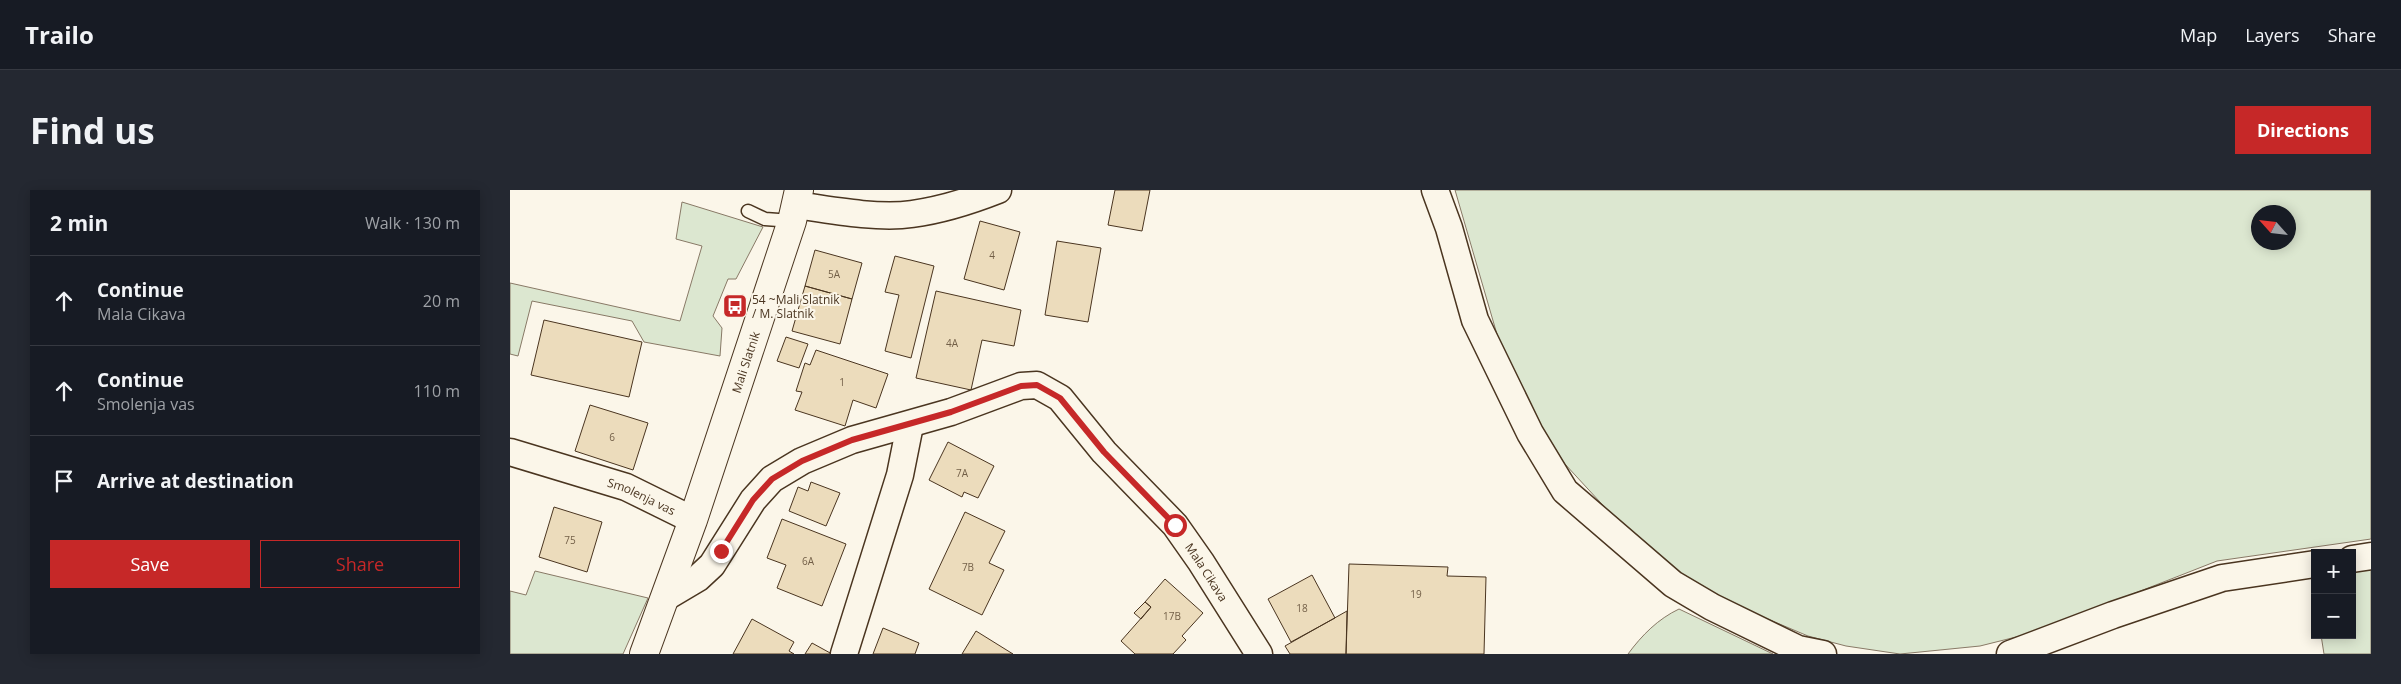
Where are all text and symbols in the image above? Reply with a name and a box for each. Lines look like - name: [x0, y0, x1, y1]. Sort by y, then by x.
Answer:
- text: Trailo: [25, 18, 94, 51]
- text: Map: [2180, 23, 2217, 47]
- text: Layers: [2245, 23, 2300, 47]
- text: Share: [2328, 23, 2376, 47]
- button: Directions: [2235, 106, 2371, 154]
- text: Find us: [30, 107, 155, 154]
- north arrow: [2251, 205, 2296, 250]
- text: 2 min: [50, 209, 108, 237]
- text: Walk · 130 m: [365, 212, 460, 234]
- house number: 4: [989, 248, 995, 262]
- house number: 5A: [828, 267, 841, 281]
- text: Continue: [97, 277, 184, 303]
- icon: ahead: [50, 287, 78, 315]
- text: 20 m: [423, 290, 460, 312]
- place label: 54 ~Mali Slatnik / M. Slatnik: [752, 291, 840, 322]
- bus stop icon: 54 ~Mali Slatnik / M. Slatnik: [722, 293, 748, 319]
- text: Mala Cikava: [97, 303, 186, 325]
- street label: Mali Slatnik: [727, 328, 764, 395]
- house number: 4A: [946, 336, 959, 350]
- text: Continue: [97, 367, 184, 393]
- house number: 1: [839, 375, 845, 389]
- icon: ahead: [50, 377, 78, 405]
- text: 110 m: [414, 380, 460, 402]
- text: Smolenja vas: [97, 393, 195, 415]
- house number: 6: [609, 430, 615, 444]
- house number: 7A: [956, 466, 969, 480]
- icon: arrive: [50, 467, 78, 495]
- text: Arrive at destination: [97, 468, 294, 494]
- street label: Smolenja vas: [606, 473, 679, 519]
- route start: [1164, 514, 1187, 537]
- house number: 75: [564, 533, 576, 547]
- street label: Mala Cikava: [1182, 539, 1232, 604]
- button: Save: [50, 540, 250, 588]
- button: Share: [260, 540, 460, 588]
- route end: [710, 540, 733, 563]
- map controls: [2311, 549, 2356, 639]
- button: +: [2311, 549, 2356, 594]
- house number: 6A: [802, 554, 815, 568]
- house number: 7B: [962, 560, 974, 574]
- house number: 19: [1410, 587, 1422, 601]
- button: −: [2311, 594, 2356, 639]
- house number: 18: [1296, 601, 1308, 615]
- house number: 17B: [1163, 609, 1181, 623]

